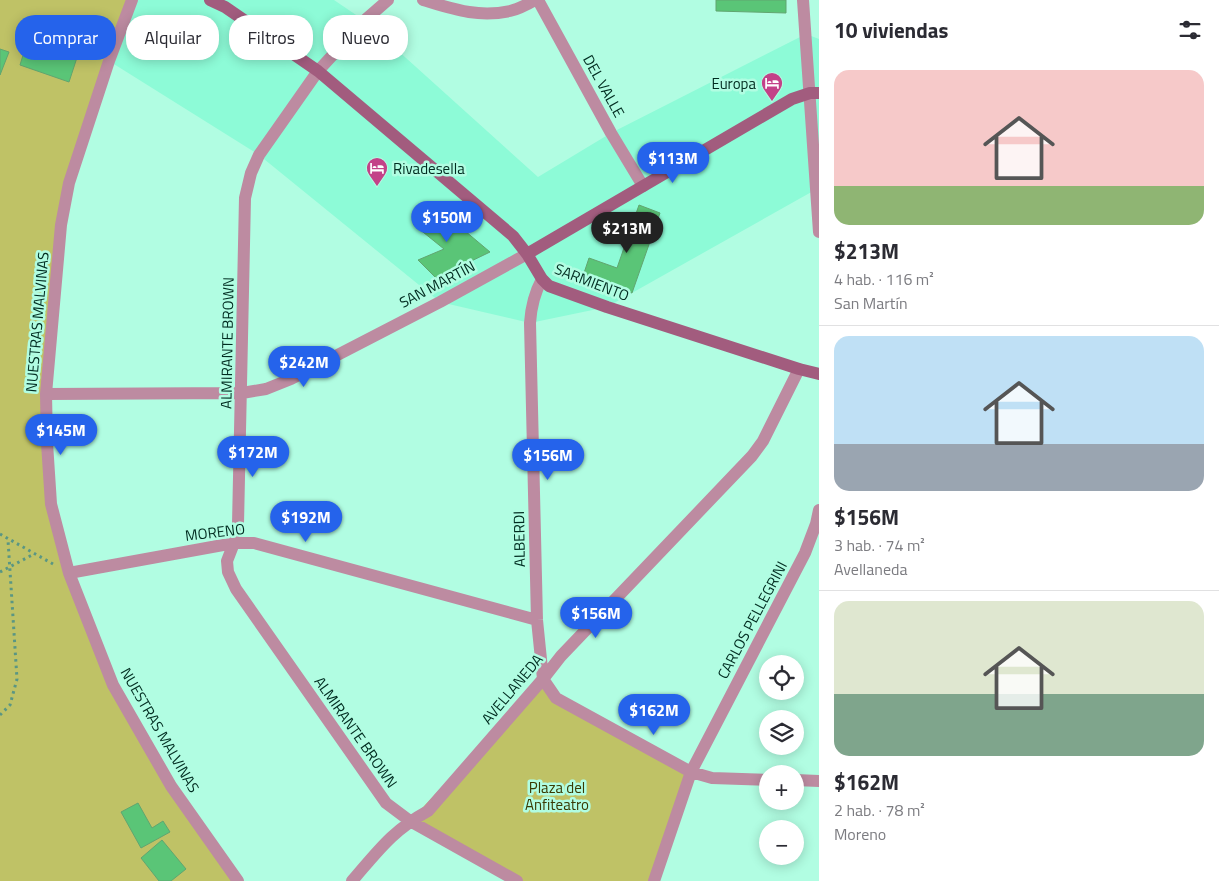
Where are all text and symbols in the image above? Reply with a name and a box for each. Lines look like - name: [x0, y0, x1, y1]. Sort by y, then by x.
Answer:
- text: 10 viviendas: [834, 14, 948, 46]
- chip: Comprar: [15, 15, 116, 60]
- chip: Alquilar: [126, 15, 219, 60]
- chip: Filtros: [229, 15, 313, 60]
- chip: Nuevo: [323, 15, 408, 60]
- icon: filters: [1176, 16, 1204, 44]
- street label: DEL VALLE: [577, 51, 631, 121]
- hotel icon: Europa: [760, 71, 784, 102]
- place label: Europa: [711, 72, 756, 95]
- icon: home: [974, 103, 1064, 193]
- pin: $113M: [638, 142, 708, 184]
- text: $113M: [648, 146, 698, 170]
- hotel icon: Rivadesella: [365, 156, 389, 187]
- place label: Rivadesella: [393, 157, 465, 180]
- pin: $150M: [412, 200, 482, 243]
- text: $150M: [422, 205, 472, 229]
- pin: $213M: [592, 212, 662, 254]
- text: $213M: [602, 216, 652, 240]
- text: $213M: [834, 235, 899, 267]
- street label: NUESTRAS MALVINAS: [19, 251, 55, 393]
- street label: SAN MARTÍN: [395, 254, 479, 314]
- street label: SARMIENTO: [551, 257, 633, 307]
- text: 4 hab. · 116 m²: [834, 267, 934, 291]
- street label: ALMIRANTE BROWN: [214, 277, 240, 409]
- text: San Martín: [834, 291, 908, 315]
- pin: $242M: [269, 346, 339, 388]
- text: $242M: [279, 350, 329, 374]
- icon: home: [974, 368, 1064, 458]
- pin: $145M: [26, 414, 96, 456]
- text: $145M: [36, 418, 86, 442]
- pin: $172M: [218, 436, 288, 478]
- pin: $156M: [513, 438, 583, 481]
- text: $172M: [228, 440, 278, 464]
- text: $156M: [523, 443, 573, 467]
- pin: $192M: [271, 500, 341, 543]
- text: $156M: [834, 501, 899, 533]
- text: $192M: [281, 505, 331, 529]
- street label: ALBERDI: [507, 511, 531, 567]
- street label: MORENO: [184, 517, 246, 547]
- text: 3 hab. · 74 m²: [834, 533, 925, 557]
- street label: CARLOS PELLEGRINI: [711, 557, 793, 683]
- text: Avellaneda: [834, 557, 907, 581]
- pin: $156M: [561, 596, 631, 639]
- text: $156M: [571, 601, 621, 625]
- icon: home: [974, 633, 1064, 723]
- street label: AVELLANEDA: [476, 649, 548, 729]
- map controls: [759, 655, 804, 865]
- button: locate: [759, 655, 804, 700]
- street label: NUESTRAS MALVINAS: [115, 663, 205, 797]
- street label: ALMIRANTE BROWN: [309, 671, 403, 793]
- pin: $162M: [619, 694, 689, 736]
- text: $162M: [629, 698, 679, 722]
- button: layers: [759, 710, 804, 755]
- button: +: [759, 765, 804, 810]
- text: $162M: [834, 766, 899, 798]
- park label: Plaza del Anfiteatro: [525, 776, 589, 816]
- text: 2 hab. · 78 m²: [834, 798, 925, 822]
- button: −: [759, 820, 804, 865]
- text: Moreno: [834, 822, 886, 846]

